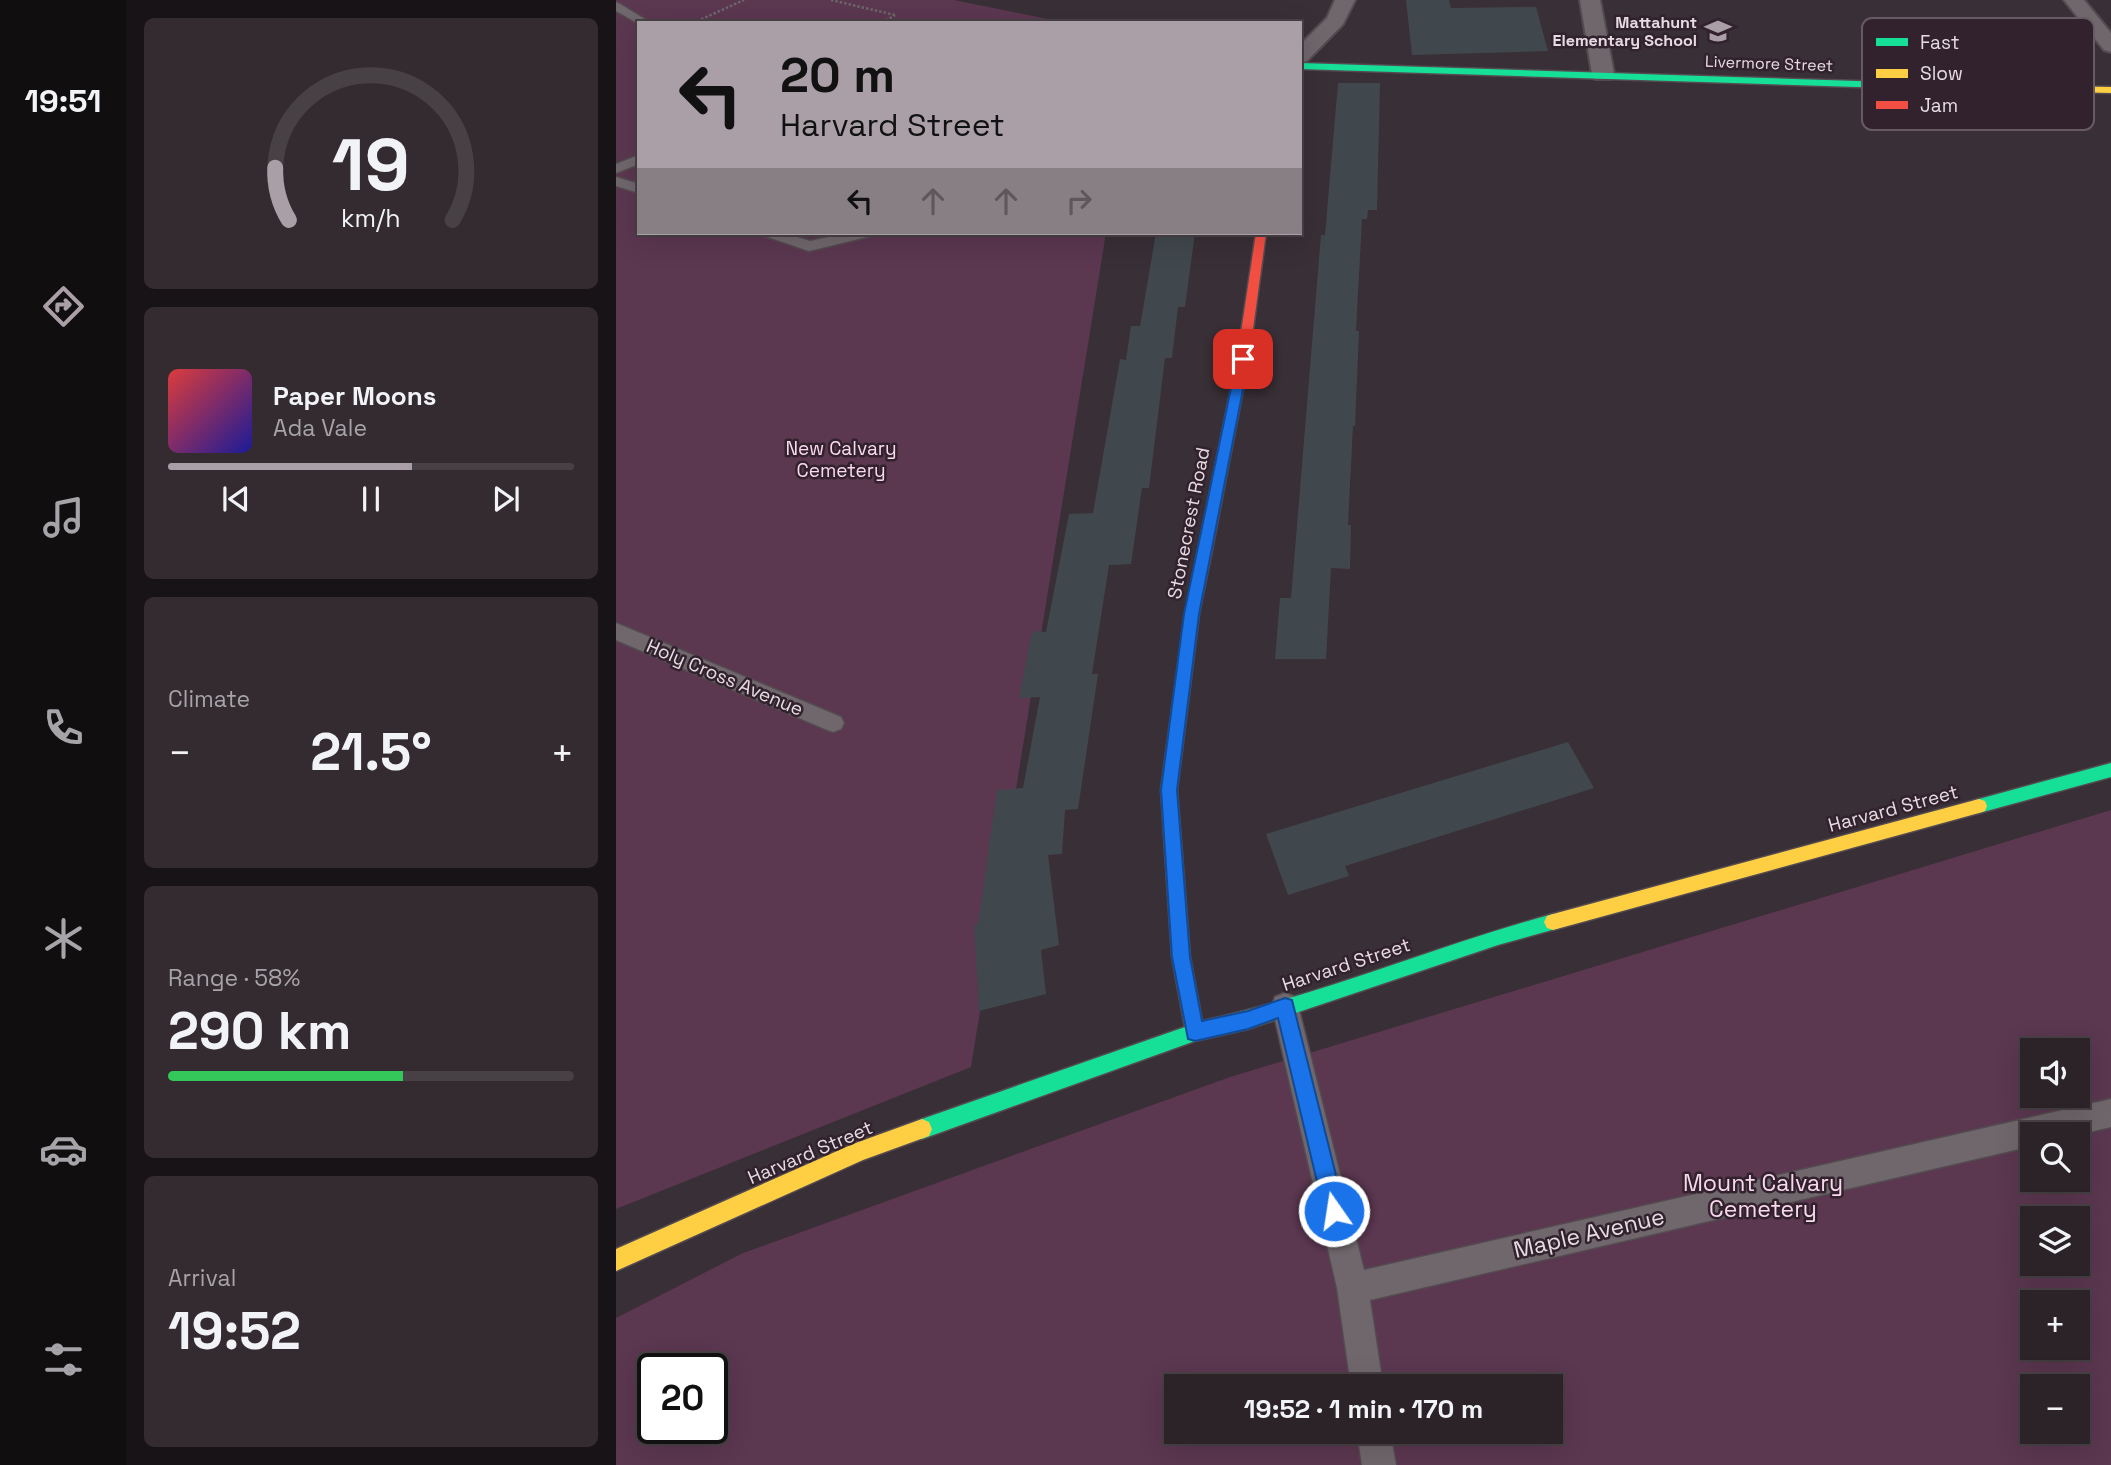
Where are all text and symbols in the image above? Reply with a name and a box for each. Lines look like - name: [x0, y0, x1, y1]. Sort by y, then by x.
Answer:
- place label: Mattahunt Elementary School: [1553, 12, 1697, 51]
- school or university icon: Mattahunt Elementary School: [1703, 16, 1733, 46]
- legend: [1862, 18, 2094, 130]
- text: Fast: [1920, 30, 1960, 55]
- text: 20 m: [780, 44, 895, 106]
- icon: left: [665, 49, 756, 140]
- street label: Livermore Street: [1704, 51, 1833, 76]
- text: Slow: [1920, 61, 1963, 86]
- text: 19:51: [25, 81, 101, 121]
- text: Jam: [1920, 93, 1958, 118]
- text: Harvard Street: [780, 105, 1005, 145]
- text: 19: [332, 118, 410, 211]
- icon: left: [841, 182, 879, 220]
- icon: ahead: [914, 182, 952, 220]
- icon: ahead: [987, 182, 1025, 220]
- icon: right: [1060, 182, 1098, 220]
- text: km/h: [341, 202, 401, 234]
- icon: directions: [39, 282, 88, 331]
- pin: [1213, 329, 1273, 389]
- icon: arrive: [1224, 340, 1262, 378]
- text: Paper Moons: [273, 379, 436, 413]
- text: Ada Vale: [273, 413, 367, 443]
- park label: New Calvary Cemetery: [785, 436, 897, 483]
- street label: Stonecrest Road: [1162, 445, 1215, 601]
- icon: previous: [217, 480, 255, 518]
- icon: pause: [352, 480, 390, 518]
- icon: next: [487, 480, 525, 518]
- icon: music: [39, 493, 88, 542]
- street label: Holy Cross Avenue: [643, 633, 807, 722]
- text: Climate: [168, 684, 250, 714]
- icon: phone: [39, 703, 88, 752]
- text: 21.5°: [310, 719, 432, 785]
- text: −: [168, 729, 192, 777]
- text: +: [550, 729, 574, 777]
- street label: Harvard Street: [1825, 779, 1961, 838]
- icon: climate: [39, 914, 88, 963]
- street label: Harvard Street: [1279, 932, 1413, 997]
- text: Range · 58%: [168, 963, 300, 993]
- text: 290 km: [168, 998, 351, 1064]
- map controls: [2020, 1038, 2090, 1444]
- button: sound: [2020, 1038, 2090, 1108]
- street label: Harvard Street: [744, 1115, 876, 1190]
- button: search: [2020, 1122, 2090, 1192]
- icon: car: [39, 1125, 88, 1174]
- park label: Mount Calvary Cemetery: [1683, 1168, 1843, 1224]
- position arrow: [1297, 1174, 1371, 1248]
- street label: Maple Avenue: [1511, 1201, 1667, 1265]
- button: layers: [2020, 1206, 2090, 1276]
- text: Arrival: [168, 1263, 236, 1293]
- button: +: [2020, 1290, 2090, 1360]
- text: 19:52: [168, 1298, 301, 1364]
- icon: filters: [39, 1335, 88, 1384]
- speed limit sign: 20: [637, 1353, 728, 1444]
- button: −: [2020, 1374, 2090, 1444]
- text: 19:52 · 1 min · 170 m: [1244, 1392, 1483, 1426]

